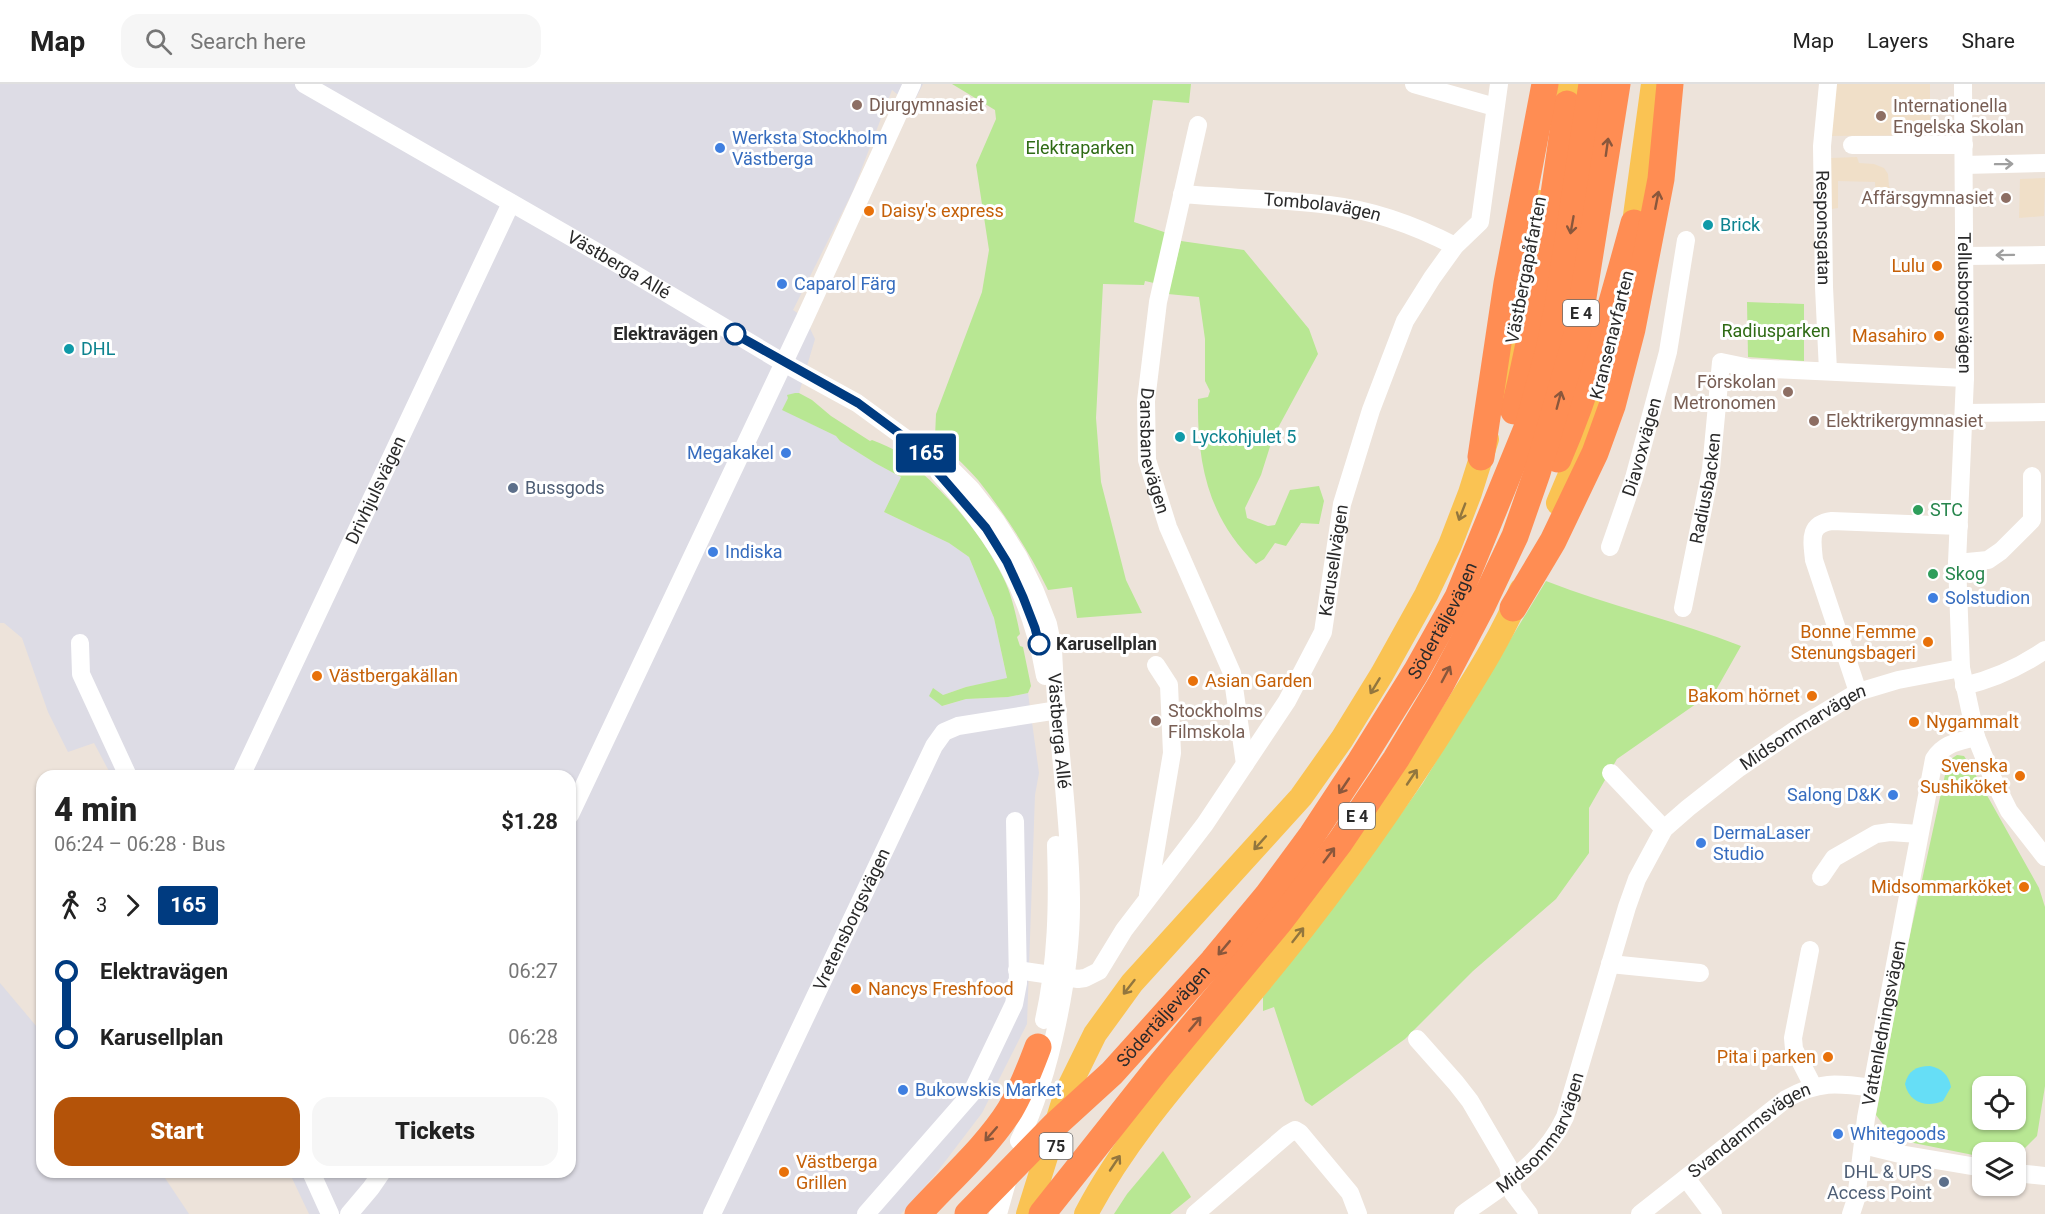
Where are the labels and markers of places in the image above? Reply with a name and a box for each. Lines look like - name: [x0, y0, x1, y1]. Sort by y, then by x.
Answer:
- place label: Djurgymnasiet: [869, 94, 984, 115]
- place label: Internationella Engelska Skolan: [1893, 95, 2024, 137]
- marker: Djurgymnasiet: [850, 98, 864, 112]
- marker: Internationella Engelska Skolan: [1874, 109, 1888, 123]
- place label: Werksta Stockholm Västberga: [732, 127, 887, 169]
- marker: Werksta Stockholm Västberga: [713, 141, 727, 155]
- place label: Affärsgymnasiet: [1861, 187, 1994, 208]
- marker: Affärsgymnasiet: [1999, 191, 2013, 205]
- place label: Daisy's express: [881, 200, 1004, 221]
- marker: Daisy's express: [862, 204, 876, 218]
- place label: Brick: [1720, 214, 1761, 235]
- marker: Brick: [1701, 218, 1715, 232]
- place label: Lulu: [1891, 255, 1925, 276]
- marker: Lulu: [1930, 259, 1944, 273]
- place label: Caparol Färg: [794, 273, 896, 294]
- marker: Caparol Färg: [775, 277, 789, 291]
- place label: Elektravägen: [613, 323, 718, 344]
- marker: Elektravägen: [724, 323, 746, 345]
- place label: Masahiro: [1852, 325, 1927, 346]
- marker: Masahiro: [1932, 329, 1946, 343]
- place label: DHL: [81, 338, 116, 359]
- marker: DHL: [62, 342, 76, 356]
- place label: Förskolan Metronomen: [1673, 371, 1776, 413]
- marker: Förskolan Metronomen: [1781, 385, 1795, 399]
- place label: Elektrikergymnasiet: [1826, 410, 1983, 431]
- marker: Elektrikergymnasiet: [1807, 414, 1821, 428]
- place label: Lyckohjulet 5: [1192, 426, 1296, 447]
- marker: Lyckohjulet 5: [1173, 430, 1187, 444]
- place label: Megakakel: [687, 442, 774, 463]
- marker: Megakakel: [779, 446, 793, 460]
- place label: Bussgods: [525, 477, 605, 498]
- marker: Bussgods: [506, 481, 520, 495]
- place label: STC: [1930, 499, 1963, 520]
- marker: STC: [1911, 503, 1925, 517]
- place label: Indiska: [725, 541, 783, 562]
- marker: Indiska: [706, 545, 720, 559]
- place label: Skog: [1945, 563, 1985, 584]
- marker: Skog: [1926, 567, 1940, 581]
- place label: Solstudion: [1945, 587, 2030, 608]
- marker: Solstudion: [1926, 591, 1940, 605]
- place label: Bonne Femme Stenungsbageri: [1791, 621, 1916, 663]
- marker: Karusellplan: [1028, 633, 1050, 655]
- place label: Karusellplan: [1056, 633, 1157, 654]
- marker: Bonne Femme Stenungsbageri: [1921, 635, 1935, 649]
- place label: Västbergakällan: [329, 665, 458, 686]
- marker: Västbergakällan: [310, 669, 324, 683]
- place label: Asian Garden: [1205, 670, 1312, 691]
- marker: Asian Garden: [1186, 674, 1200, 688]
- place label: Bakom hörnet: [1688, 685, 1800, 706]
- marker: Bakom hörnet: [1805, 689, 1819, 703]
- place label: Stockholms Filmskola: [1168, 700, 1263, 742]
- place label: Nygammalt: [1926, 711, 2019, 732]
- marker: Stockholms Filmskola: [1149, 714, 1163, 728]
- marker: Nygammalt: [1907, 715, 1921, 729]
- place label: Svenska Sushiköket: [1920, 755, 2008, 797]
- marker: Svenska Sushiköket: [2013, 769, 2027, 783]
- place label: Salong D&K: [1787, 784, 1882, 805]
- marker: Salong D&K: [1886, 788, 1900, 802]
- place label: DermaLaser Studio: [1713, 822, 1810, 864]
- marker: DermaLaser Studio: [1694, 836, 1708, 850]
- place label: Midsommarköket: [1871, 876, 2012, 897]
- marker: Midsommarköket: [2017, 880, 2031, 894]
- place label: Nancys Freshfood: [868, 978, 1014, 999]
- marker: Nancys Freshfood: [849, 982, 863, 996]
- place label: Pita i parken: [1717, 1046, 1816, 1067]
- marker: Pita i parken: [1821, 1050, 1835, 1064]
- place label: Bukowskis Market: [915, 1079, 1062, 1100]
- marker: Bukowskis Market: [896, 1083, 910, 1097]
- place label: Whitegoods: [1850, 1123, 1946, 1144]
- marker: Whitegoods: [1831, 1127, 1845, 1141]
- place label: Västberga Grillen: [796, 1151, 878, 1193]
- place label: DHL & UPS Access Point: [1827, 1161, 1932, 1203]
- marker: Västberga Grillen: [777, 1165, 791, 1179]
- marker: DHL & UPS Access Point: [1937, 1175, 1951, 1189]

